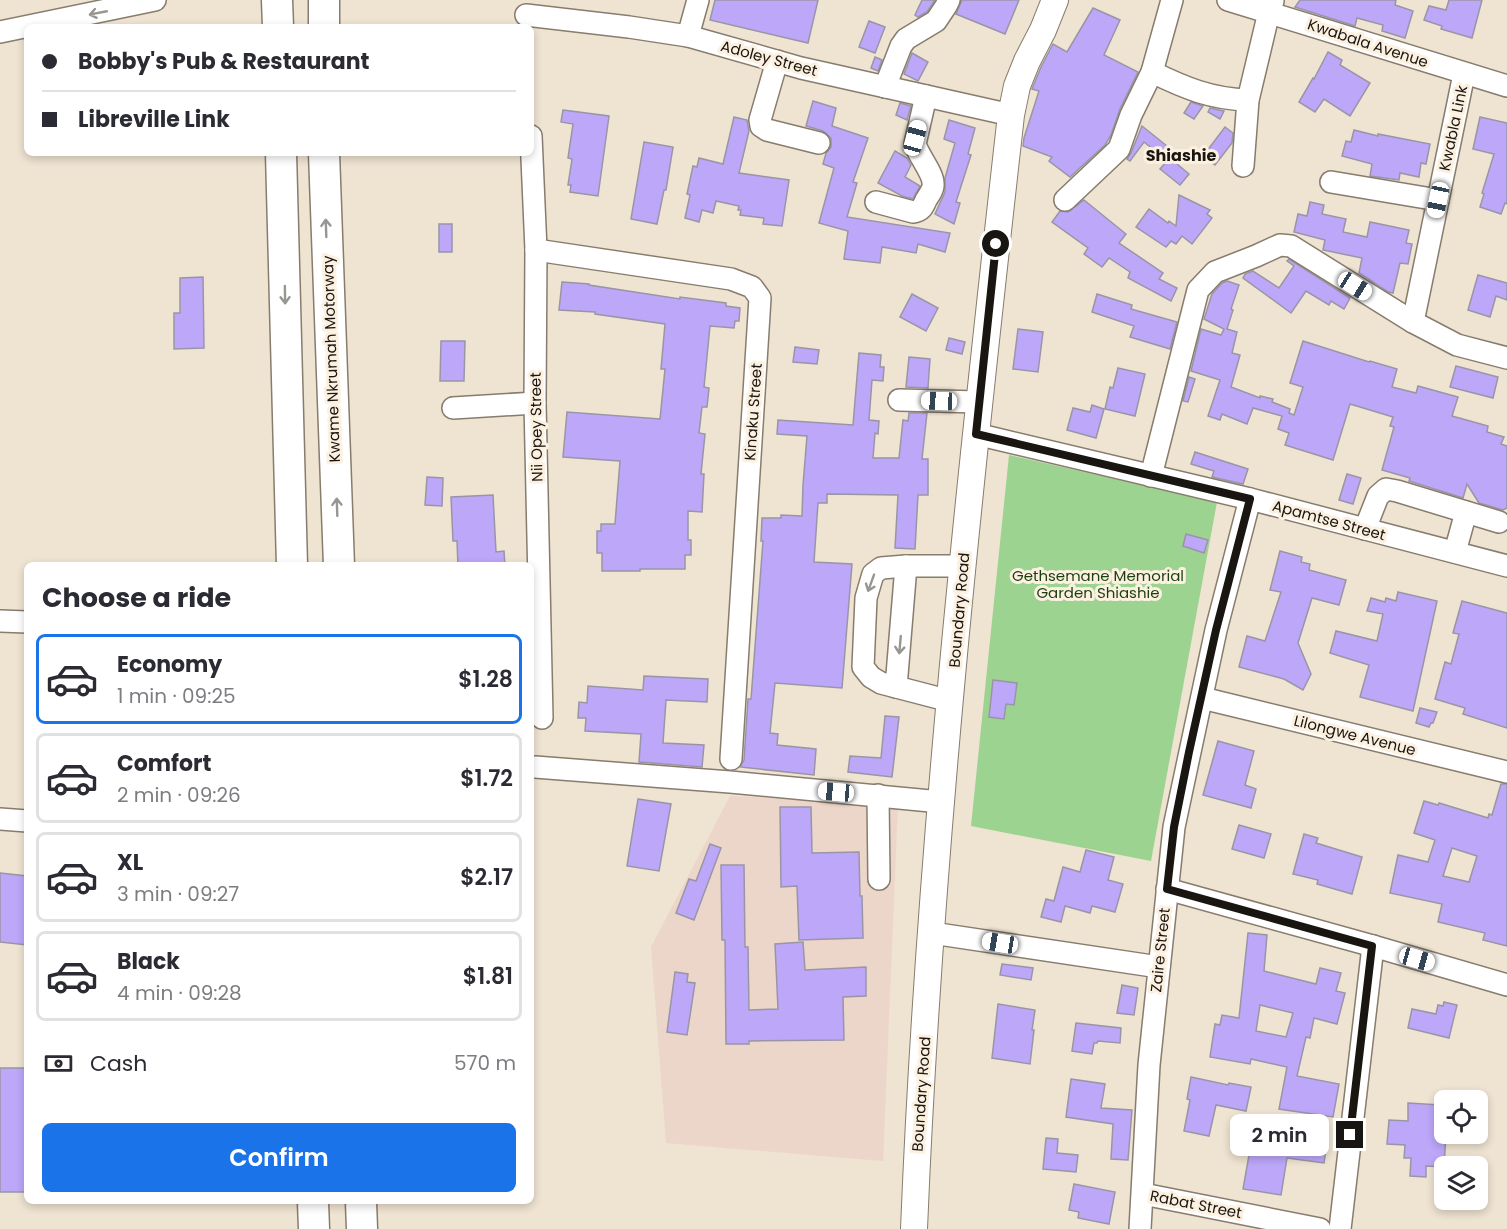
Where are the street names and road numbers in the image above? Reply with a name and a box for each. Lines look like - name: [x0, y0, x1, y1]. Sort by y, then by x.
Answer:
- street label: Kwabala Avenue: [1305, 14, 1431, 72]
- street label: Adoley Street: [718, 35, 820, 81]
- street label: Kwabla Link: [1434, 83, 1472, 173]
- street label: Kwame Nkrumah Motorway: [317, 255, 345, 463]
- street label: Kinaku Street: [739, 363, 767, 461]
- street label: Nii Opey Street: [525, 372, 547, 482]
- street label: Apamtse Street: [1270, 495, 1388, 545]
- street label: Boundary Road: [944, 552, 974, 668]
- street label: Lilongwe Avenue: [1292, 710, 1418, 760]
- street label: Zaire Street: [1145, 907, 1175, 993]
- street label: Boundary Road: [907, 1036, 935, 1152]
- street label: Rabat Street: [1148, 1185, 1244, 1223]

